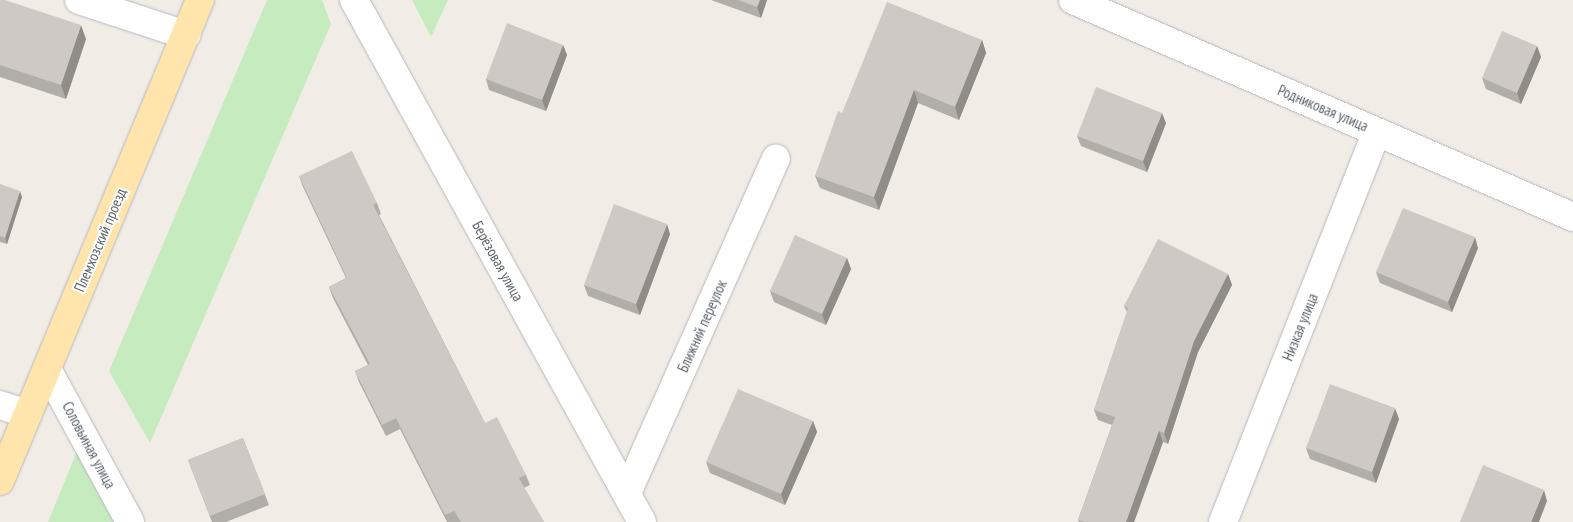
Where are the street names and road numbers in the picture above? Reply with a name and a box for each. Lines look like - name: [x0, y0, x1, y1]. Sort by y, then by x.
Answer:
- street label: Родниковая улица: [1275, 81, 1371, 135]
- street label: Племхозский проезд: [70, 186, 130, 294]
- street label: Берёзовая улица: [469, 218, 527, 304]
- street label: Ближний переулок: [674, 277, 730, 375]
- street label: Низкая улица: [1278, 291, 1322, 363]
- street label: Соловьиная улица: [59, 398, 119, 492]

